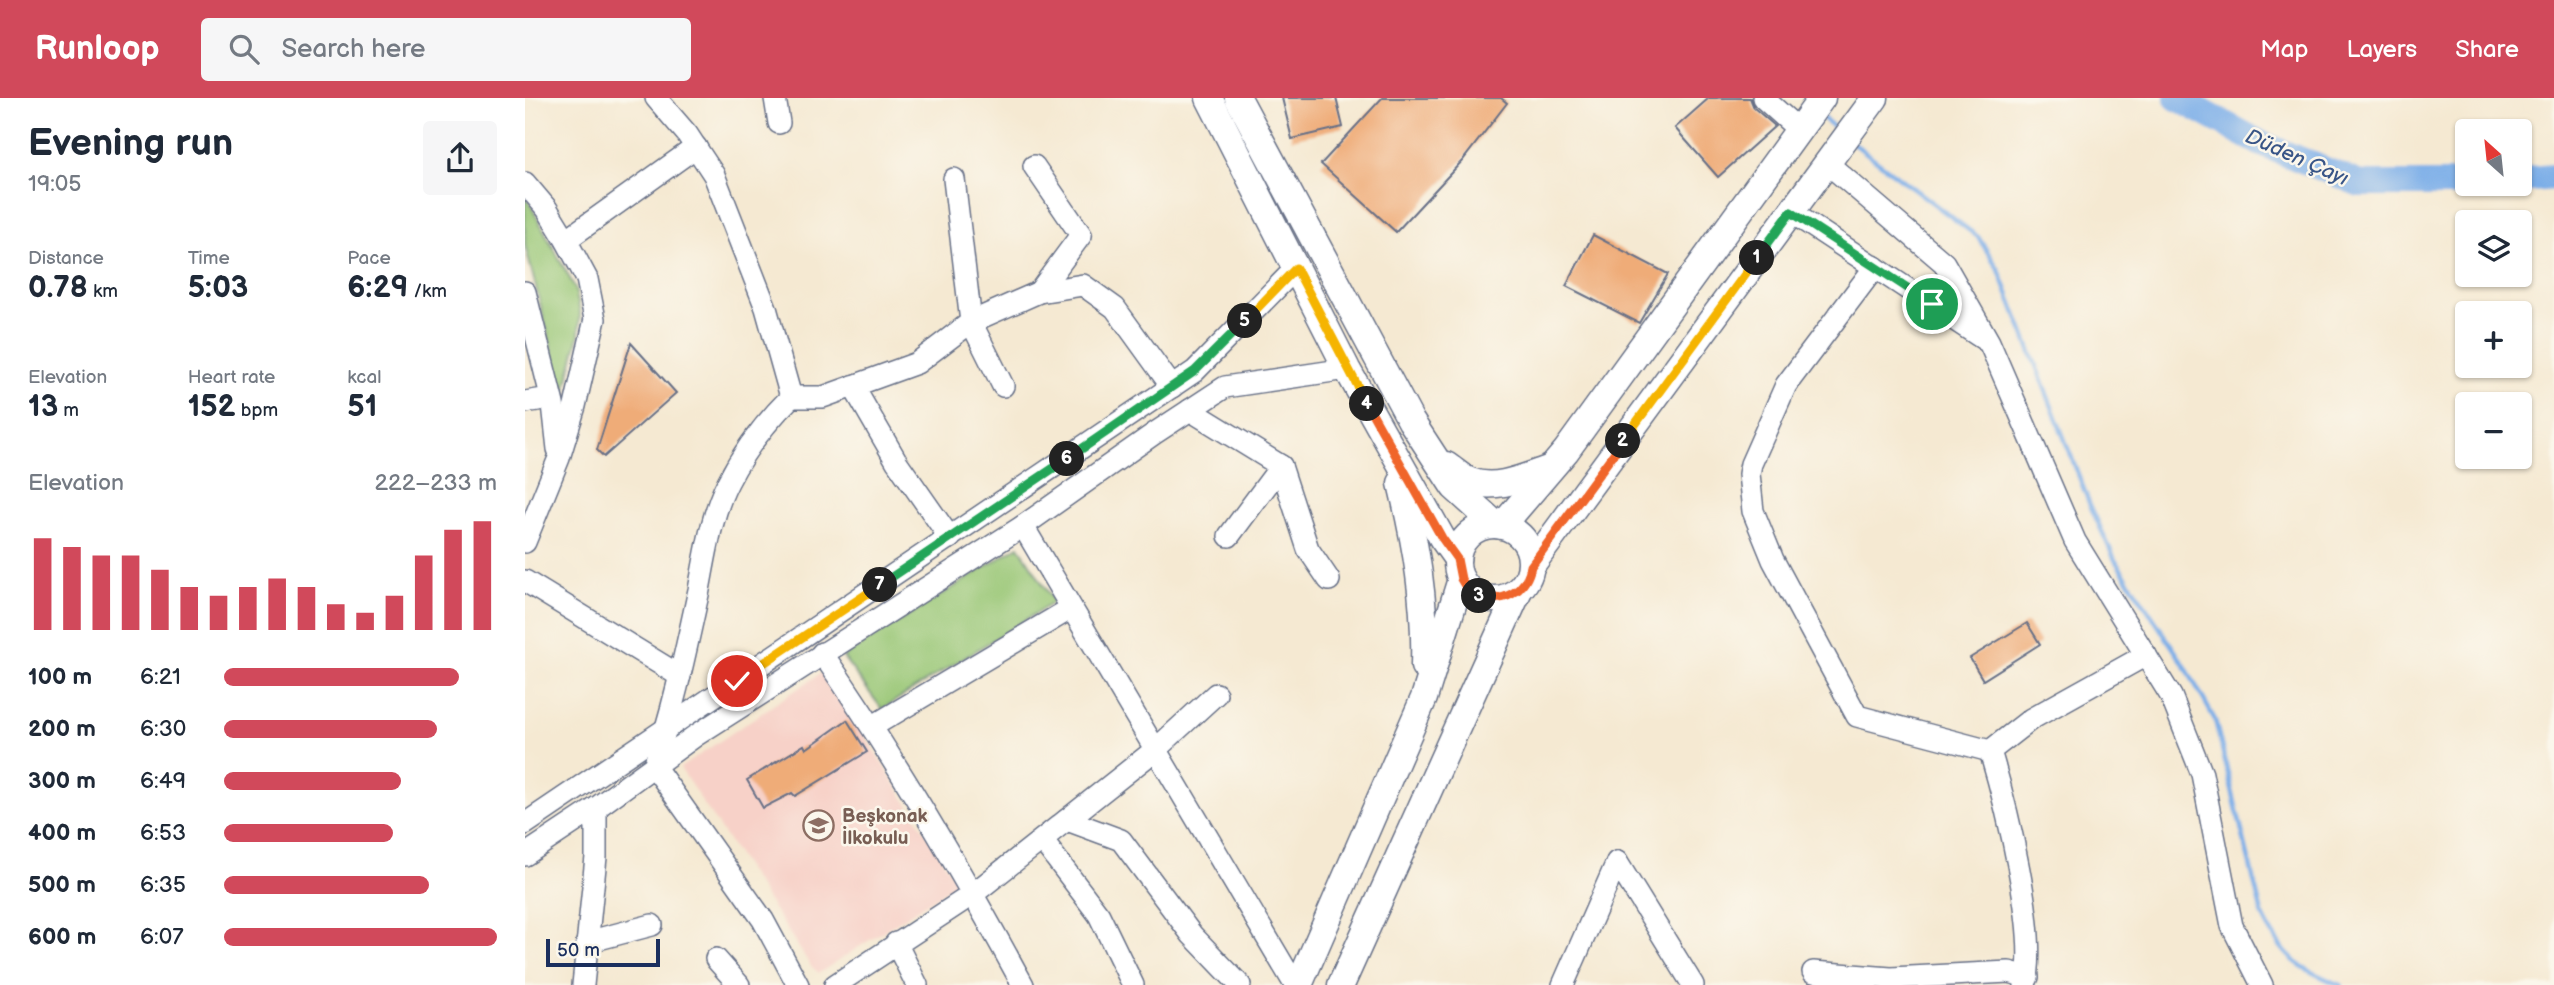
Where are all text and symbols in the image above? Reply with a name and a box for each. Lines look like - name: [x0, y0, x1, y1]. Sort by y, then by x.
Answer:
- search box: [201, 18, 691, 81]
- text: Runloop: [35, 29, 159, 69]
- icon: search: [225, 30, 263, 68]
- text: Search here: [281, 34, 425, 65]
- text: Map: [2260, 35, 2308, 64]
- text: Layers: [2346, 35, 2417, 64]
- text: Share: [2455, 35, 2519, 64]
- north arrow: [2455, 119, 2532, 196]
- map controls: [2455, 119, 2532, 469]
- text: Evening run: [28, 121, 233, 166]
- button: share: [423, 121, 497, 195]
- water label: Düden Çayı: [2242, 124, 2352, 191]
- text: 19:05: [28, 170, 82, 198]
- button: layers: [2455, 210, 2532, 287]
- pin: 1: [1739, 240, 1775, 276]
- text: 1: [1753, 246, 1761, 269]
- text: Distance: [28, 247, 104, 270]
- text: Time: [188, 247, 230, 270]
- text: Pace: [347, 247, 391, 270]
- text: 0.78: [28, 270, 88, 306]
- text: 5:03: [188, 270, 248, 306]
- text: 6:29: [347, 270, 408, 306]
- pin: [1902, 274, 1962, 334]
- text: km: [88, 280, 118, 303]
- text: /km: [408, 280, 447, 303]
- icon: arrive: [1913, 285, 1951, 323]
- button: +: [2455, 301, 2532, 378]
- pin: 5: [1227, 304, 1263, 339]
- text: 5: [1239, 309, 1250, 332]
- text: Elevation: [28, 366, 107, 389]
- text: Heart rate: [188, 366, 275, 389]
- text: kcal: [347, 366, 381, 389]
- pin: 4: [1349, 386, 1385, 422]
- text: 13: [28, 389, 58, 425]
- text: 152: [188, 389, 236, 425]
- text: 51: [347, 389, 377, 425]
- text: 4: [1361, 392, 1372, 415]
- button: −: [2455, 392, 2532, 469]
- text: m: [58, 399, 79, 422]
- text: bpm: [236, 399, 278, 422]
- pin: 2: [1605, 424, 1641, 458]
- text: 2: [1617, 429, 1628, 452]
- pin: 6: [1049, 442, 1085, 476]
- text: 6: [1061, 447, 1072, 470]
- text: Elevation: [28, 469, 124, 497]
- text: 222–233 m: [375, 469, 497, 497]
- pin: 7: [863, 568, 897, 602]
- text: 7: [874, 573, 885, 596]
- pin: 3: [1461, 578, 1497, 614]
- text: 3: [1473, 584, 1484, 607]
- pin: [707, 651, 767, 711]
- icon: check: [718, 662, 756, 700]
- text: 100 m: [28, 663, 92, 691]
- text: 6:21: [140, 663, 181, 691]
- text: 200 m: [28, 715, 96, 743]
- text: 6:30: [140, 715, 186, 743]
- text: 300 m: [28, 767, 96, 795]
- text: 6:49: [140, 767, 186, 795]
- place label: Beşkonak İlkokulu: [842, 805, 928, 850]
- school or university icon: Beşkonak İlkokulu: [802, 809, 836, 843]
- text: 400 m: [28, 819, 96, 847]
- text: 6:53: [140, 819, 186, 847]
- text: 500 m: [28, 871, 96, 899]
- text: 6:35: [140, 871, 186, 899]
- text: 600 m: [28, 923, 96, 951]
- text: 6:07: [140, 923, 184, 951]
- scale bar: [546, 936, 660, 968]
- text: 50 m: [557, 939, 600, 962]

